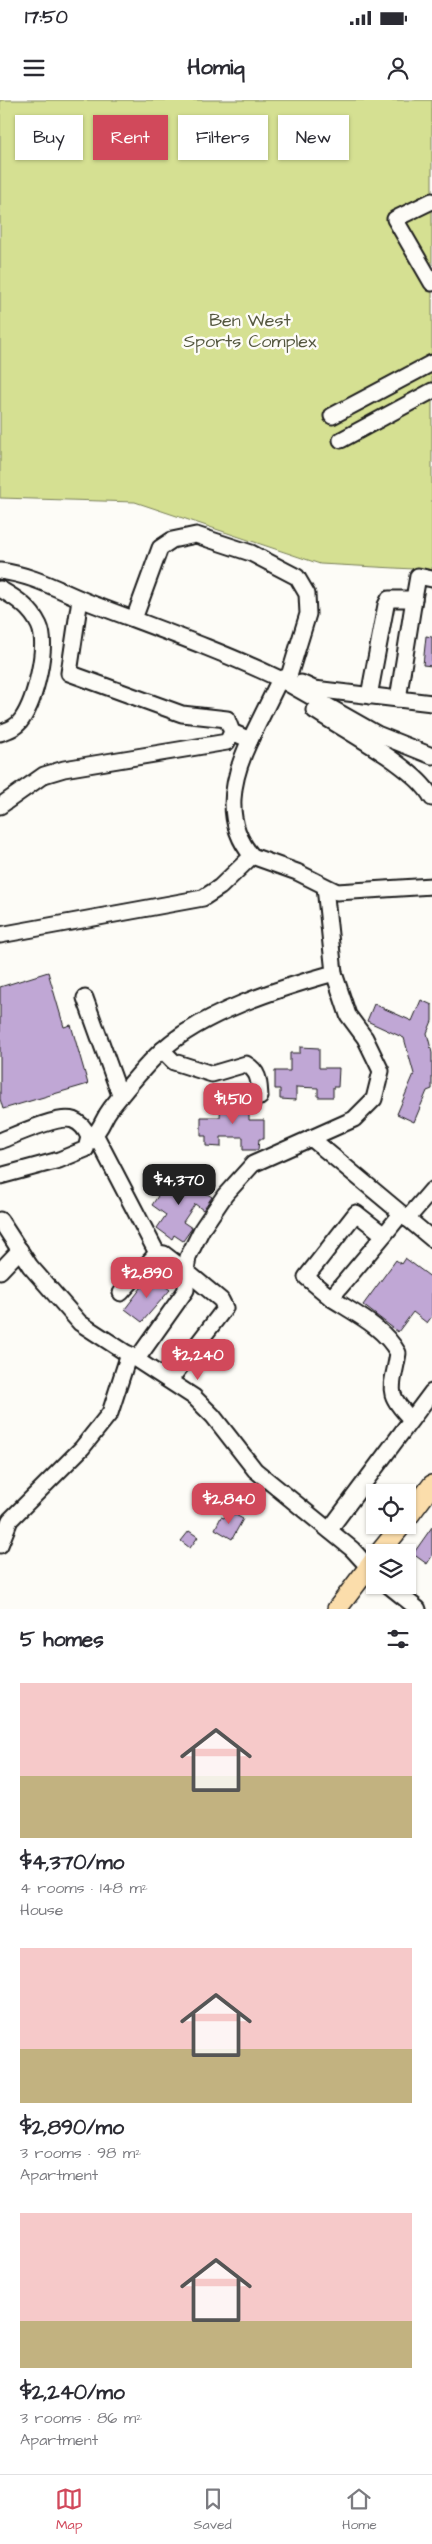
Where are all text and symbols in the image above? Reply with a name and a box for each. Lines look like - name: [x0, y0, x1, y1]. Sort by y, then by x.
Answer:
- text: 17:50: [25, 4, 68, 31]
- text: Homiq: [187, 52, 245, 83]
- icon: menu: [20, 54, 48, 82]
- icon: person: [384, 54, 412, 82]
- chip: Buy: [15, 115, 83, 160]
- chip: Rent: [93, 115, 168, 160]
- chip: Filters: [178, 115, 268, 160]
- chip: New: [278, 115, 349, 160]
- park label: Ben West Sports Complex: [183, 308, 317, 354]
- pin: $1,510: [192, 1082, 274, 1125]
- text: $1,510: [214, 1088, 252, 1110]
- pin: $4,370: [138, 1164, 220, 1206]
- text: $4,370: [154, 1169, 204, 1191]
- pin: $2,890: [106, 1256, 188, 1299]
- text: $2,890: [122, 1262, 172, 1284]
- pin: $2,240: [157, 1338, 239, 1381]
- text: $2,240: [172, 1344, 224, 1366]
- pin: $2,840: [188, 1482, 270, 1525]
- map controls: [366, 1484, 416, 1594]
- button: locate: [366, 1484, 416, 1534]
- text: $2,840: [203, 1488, 255, 1510]
- button: layers: [366, 1544, 416, 1594]
- text: 5 homes: [20, 1625, 104, 1654]
- icon: filters: [384, 1625, 412, 1653]
- icon: home: [171, 1715, 261, 1805]
- text: $4,370/mo: [20, 1848, 124, 1877]
- text: 4 rooms · 148 m²: [20, 1877, 148, 1899]
- text: House: [20, 1899, 64, 1921]
- icon: home: [171, 1980, 261, 2070]
- text: $2,890/mo: [20, 2113, 124, 2142]
- text: 3 rooms · 98 m²: [20, 2142, 141, 2164]
- text: Apartment: [20, 2164, 98, 2186]
- icon: home: [171, 2245, 261, 2335]
- text: $2,240/mo: [20, 2378, 125, 2407]
- text: 3 rooms · 86 m²: [20, 2407, 142, 2429]
- text: Apartment: [20, 2429, 98, 2451]
- tab: Map: [55, 2485, 83, 2535]
- tab: Saved: [194, 2485, 232, 2535]
- tab: Home: [342, 2485, 377, 2535]

